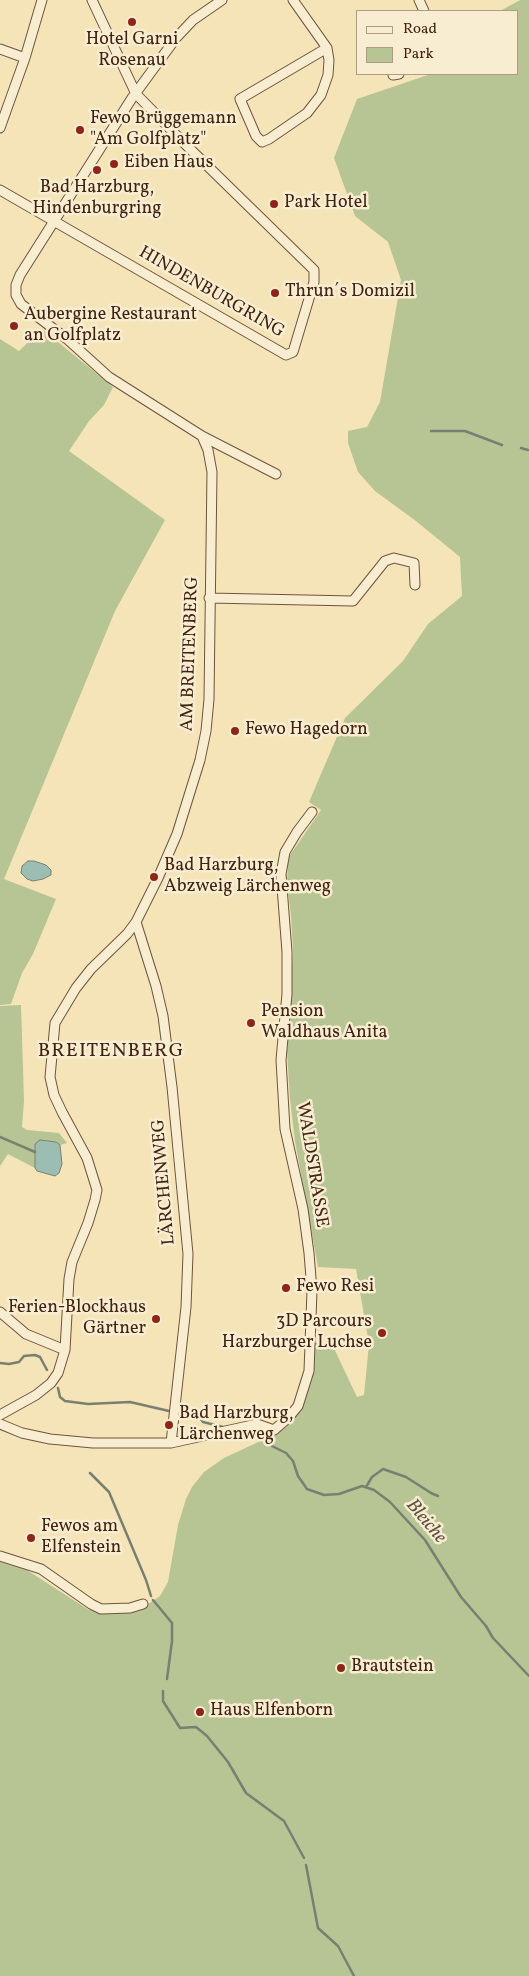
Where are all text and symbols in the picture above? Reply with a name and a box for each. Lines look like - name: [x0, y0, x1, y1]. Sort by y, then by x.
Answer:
- legend: [356, 10, 519, 75]
- marker: Hotel Garni Rosenau: [126, 16, 138, 28]
- text: Road: [403, 19, 437, 40]
- place label: Hotel Garni Rosenau: [86, 30, 178, 72]
- text: Park: [403, 44, 434, 65]
- place label: Fewo Brüggemann "Am Golfplatz": [90, 109, 237, 152]
- marker: Fewo Brüggemann "Am Golfplatz": [74, 124, 86, 136]
- place label: Eiben Haus: [124, 153, 213, 175]
- marker: Eiben Haus: [108, 158, 120, 170]
- marker: Bad Harzburg, Hindenburgring: [91, 164, 103, 176]
- place label: Bad Harzburg, Hindenburgring: [33, 178, 161, 220]
- place label: Park Hotel: [284, 193, 368, 215]
- marker: Park Hotel: [268, 198, 280, 210]
- street label: HINDENBURGRING: [134, 242, 288, 344]
- place label: Thrun´s Domizil: [285, 282, 415, 304]
- marker: Thrun´s Domizil: [269, 287, 281, 299]
- place label: Aubergine Restaurant an Golfplatz: [24, 305, 197, 348]
- marker: Aubergine Restaurant an Golfplatz: [8, 320, 20, 332]
- street label: AM BREITENBERG: [178, 576, 204, 732]
- place label: Fewo Hagedorn: [245, 720, 368, 742]
- marker: Fewo Hagedorn: [229, 725, 241, 737]
- place label: Bad Harzburg, Abzweig Lärchenweg: [164, 856, 331, 899]
- marker: Bad Harzburg, Abzweig Lärchenweg: [148, 871, 160, 883]
- place label: Pension Waldhaus Anita: [261, 1002, 388, 1044]
- marker: Pension Waldhaus Anita: [245, 1017, 257, 1029]
- district label: BREITENBERG: [36, 1040, 186, 1064]
- street label: WALDSTRASSE: [290, 1101, 332, 1229]
- street label: LÄRCHENWEG: [149, 1118, 181, 1246]
- place label: Fewo Resi: [296, 1277, 374, 1299]
- marker: Fewo Resi: [280, 1282, 292, 1294]
- place label: Ferien-Blockhaus Gärtner: [8, 1298, 146, 1340]
- place label: 3D Parcours Harzburger Luchse: [222, 1312, 372, 1355]
- marker: Ferien-Blockhaus Gärtner: [150, 1313, 162, 1325]
- marker: 3D Parcours Harzburger Luchse: [376, 1327, 388, 1339]
- place label: Bad Harzburg, Lärchenweg: [179, 1404, 293, 1446]
- marker: Bad Harzburg, Lärchenweg: [163, 1419, 175, 1431]
- water label: Bleiche: [400, 1495, 450, 1549]
- place label: Fewos am Elfenstein: [41, 1517, 121, 1560]
- marker: Fewos am Elfenstein: [25, 1532, 37, 1544]
- place label: Brautstein: [351, 1657, 434, 1679]
- marker: Brautstein: [335, 1662, 347, 1674]
- place label: Haus Elfenborn: [210, 1701, 333, 1723]
- marker: Haus Elfenborn: [194, 1706, 206, 1718]

